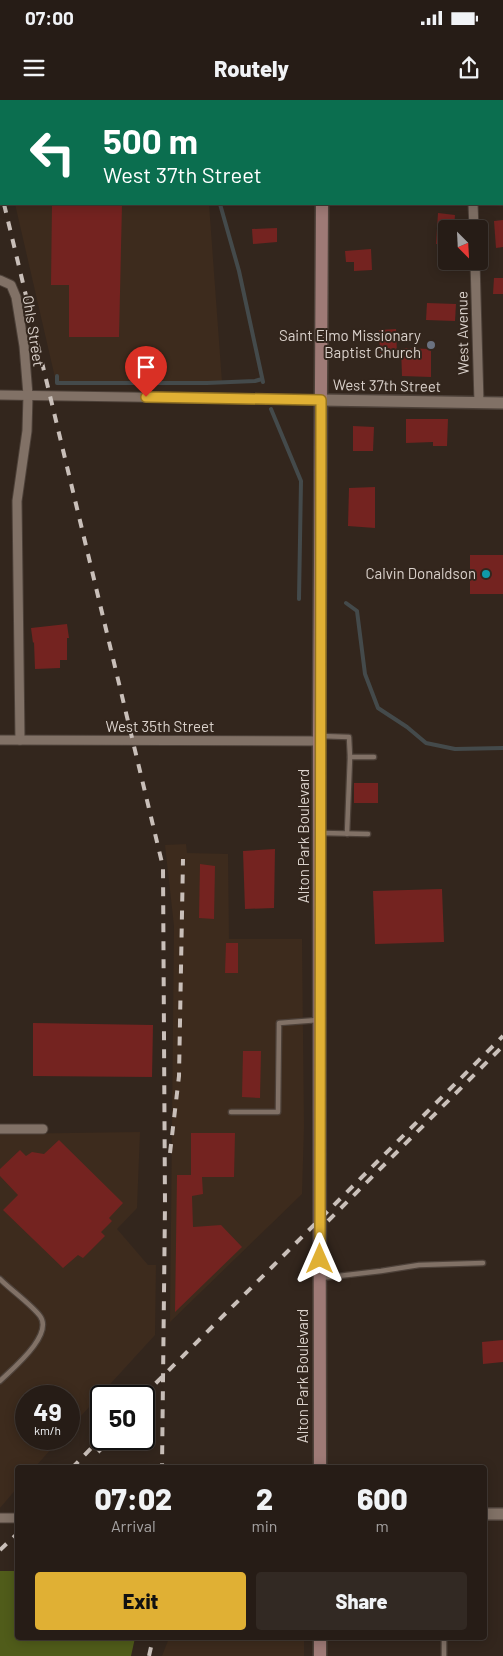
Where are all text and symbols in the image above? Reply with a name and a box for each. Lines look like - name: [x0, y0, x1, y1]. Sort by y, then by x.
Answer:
- text: 07:00: [25, 6, 74, 29]
- icon: menu: [20, 54, 48, 82]
- icon: share: [455, 54, 483, 82]
- text: Routely: [214, 55, 289, 81]
- text: 500 m: [103, 119, 198, 161]
- icon: left: [20, 120, 85, 185]
- text: West 37th Street: [103, 161, 262, 187]
- north arrow: [438, 220, 488, 270]
- map controls: [438, 220, 488, 270]
- street label: West Avenue: [452, 291, 472, 375]
- street label: Ohls Street: [19, 294, 49, 368]
- place label: Saint Elmo Missionary Baptist Church: [279, 326, 421, 361]
- marker: Saint Elmo Missionary Baptist Church: [425, 339, 437, 351]
- pin: [125, 346, 167, 397]
- icon: arrive: [132, 353, 160, 381]
- street label: West 37th Street: [333, 375, 441, 395]
- place label: Calvin Donaldson: [366, 564, 476, 582]
- marker: Calvin Donaldson: [480, 568, 492, 580]
- street label: West 35th Street: [106, 717, 214, 735]
- street label: Alton Park Boulevard: [294, 769, 312, 903]
- position arrow: [293, 1232, 345, 1284]
- street label: Alton Park Boulevard: [293, 1309, 311, 1443]
- speed limit sign: 50: [90, 1385, 155, 1450]
- text: 49: [33, 1396, 62, 1426]
- text: km/h: [34, 1423, 61, 1437]
- text: 07:02: [94, 1480, 172, 1516]
- text: 2: [256, 1480, 273, 1516]
- text: 600: [357, 1480, 408, 1516]
- text: Arrival: [111, 1516, 156, 1535]
- text: min: [252, 1516, 277, 1535]
- text: m: [376, 1516, 389, 1535]
- button: Exit: [35, 1572, 246, 1630]
- button: Share: [256, 1572, 467, 1630]

